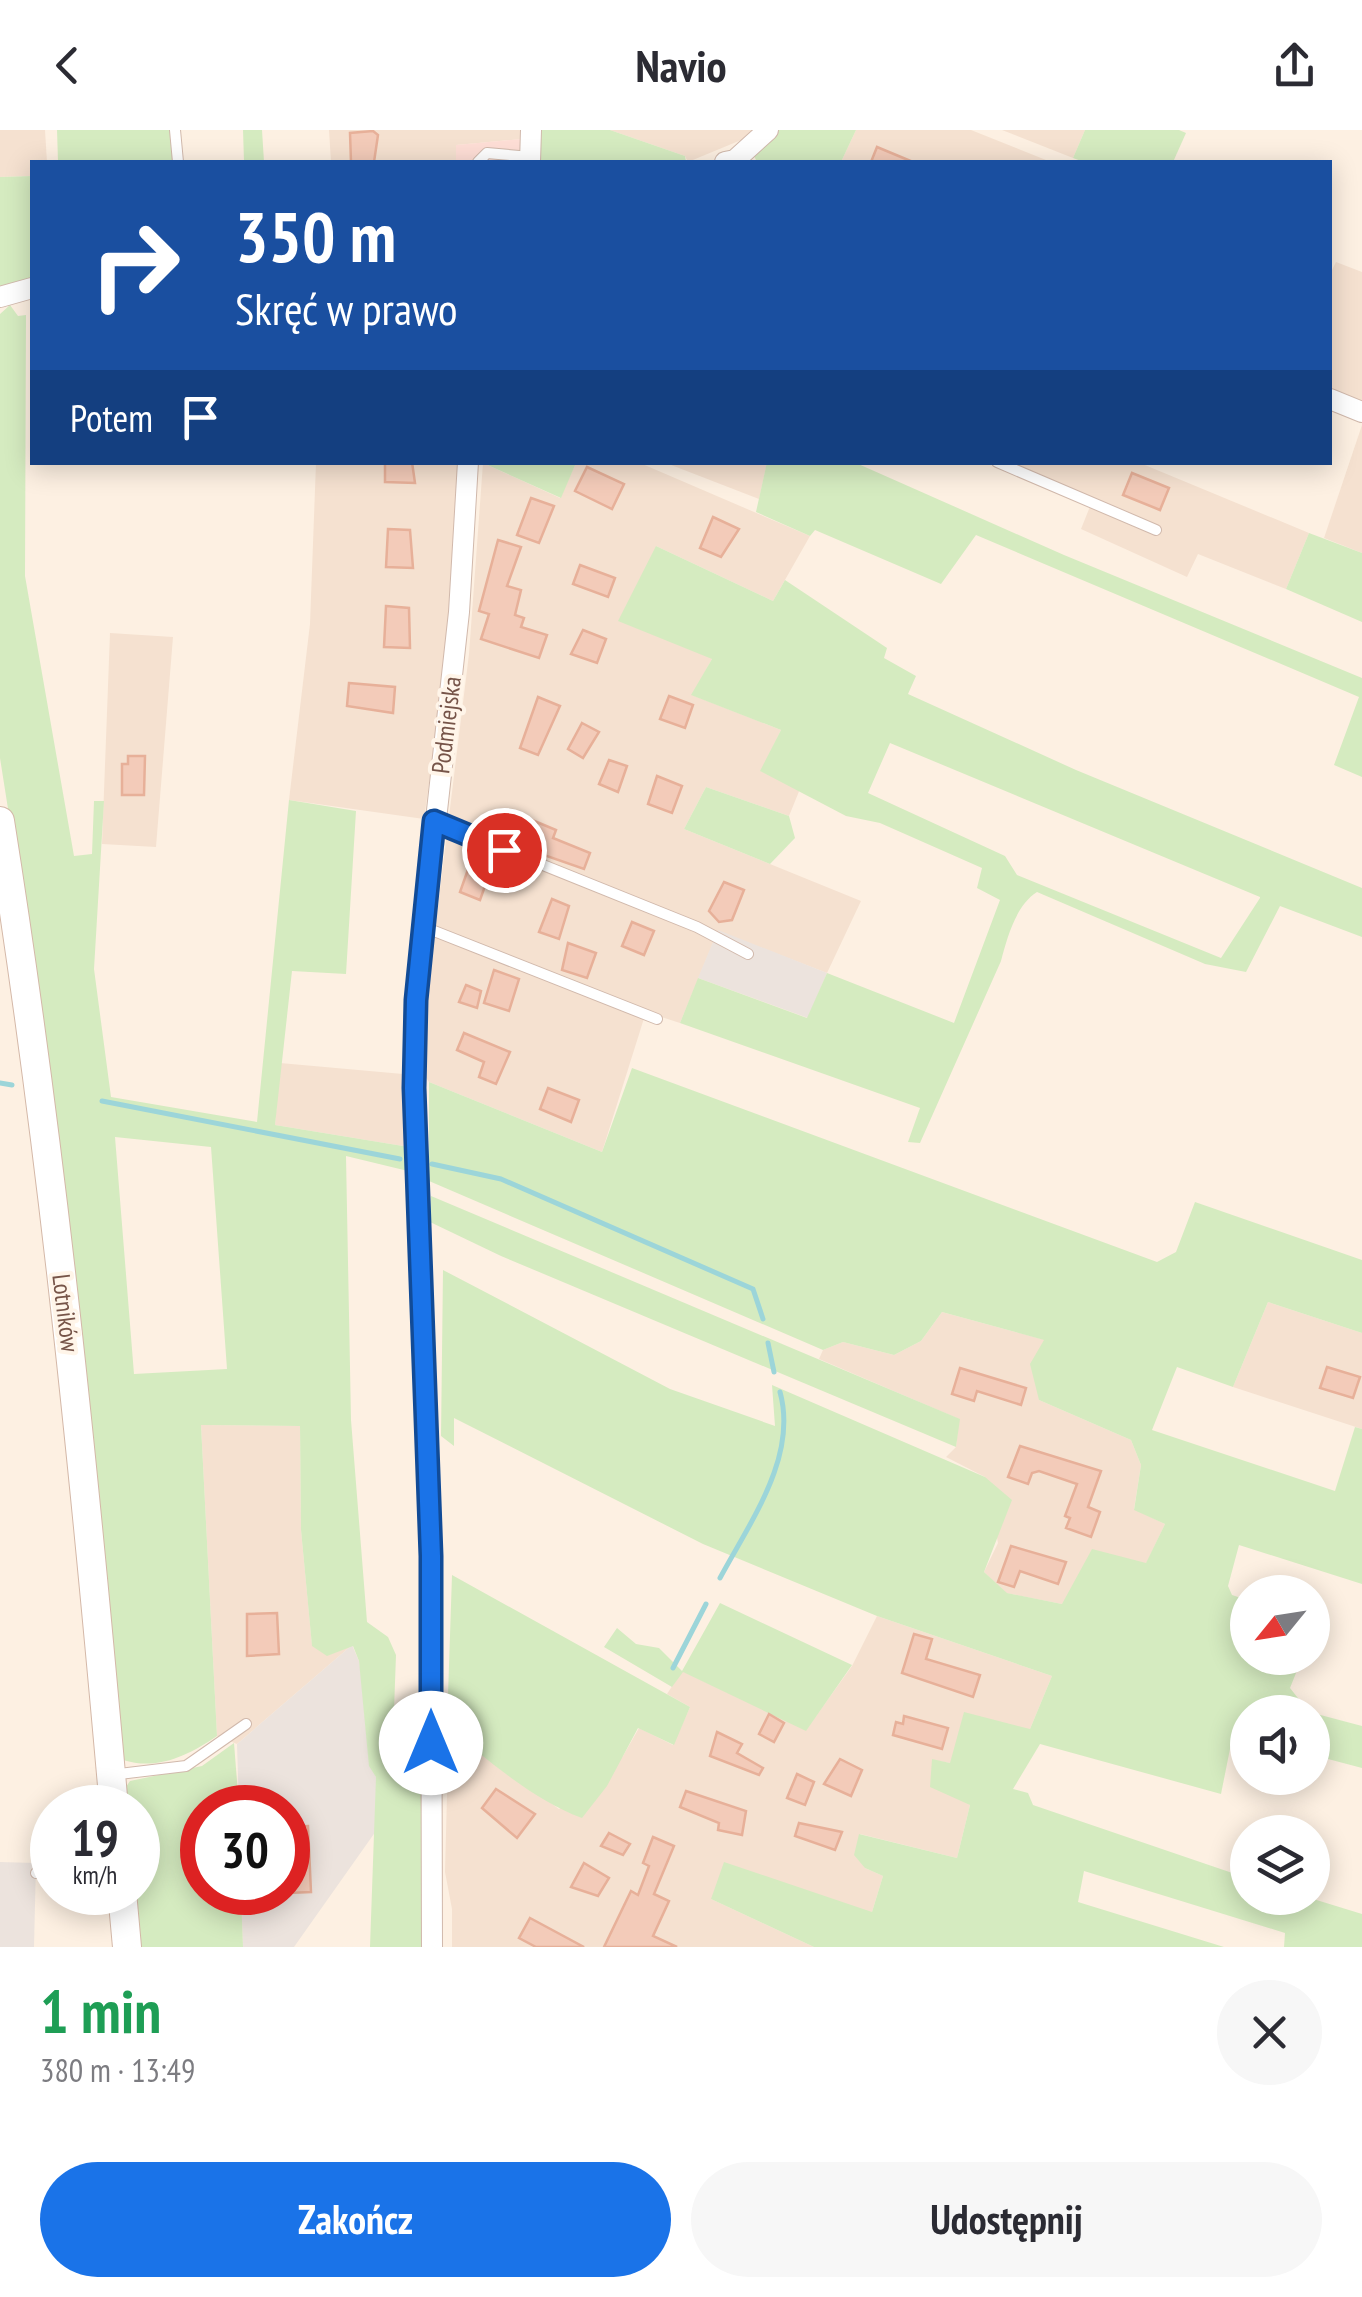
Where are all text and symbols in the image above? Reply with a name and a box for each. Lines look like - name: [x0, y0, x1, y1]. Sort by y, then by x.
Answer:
- text: Navio: [636, 36, 727, 94]
- icon: back: [40, 38, 95, 93]
- icon: share: [1267, 38, 1322, 93]
- text: 350 m: [235, 191, 396, 281]
- icon: right: [70, 200, 200, 330]
- text: Skręć w prawo: [235, 279, 458, 337]
- icon: arrive: [173, 390, 228, 445]
- text: Potem: [70, 393, 153, 442]
- street label: Podmiejska: [424, 675, 468, 775]
- pin: [462, 808, 547, 893]
- icon: arrive: [477, 823, 532, 878]
- street label: Lotników: [45, 1272, 87, 1354]
- north arrow: [1230, 1575, 1330, 1675]
- map controls: [1230, 1575, 1330, 1915]
- position arrow: [379, 1691, 483, 1795]
- button: sound: [1230, 1695, 1330, 1795]
- speed limit sign: 30: [180, 1785, 310, 1915]
- text: 19: [71, 1805, 119, 1870]
- button: layers: [1230, 1815, 1330, 1915]
- text: km/h: [73, 1859, 117, 1891]
- text: 1 min: [40, 1972, 161, 2050]
- button: close: [1217, 1980, 1322, 2085]
- text: 380 m · 13:49: [40, 2049, 195, 2091]
- button: Zakończ: [40, 2162, 671, 2277]
- button: Udostępnij: [691, 2162, 1322, 2277]

